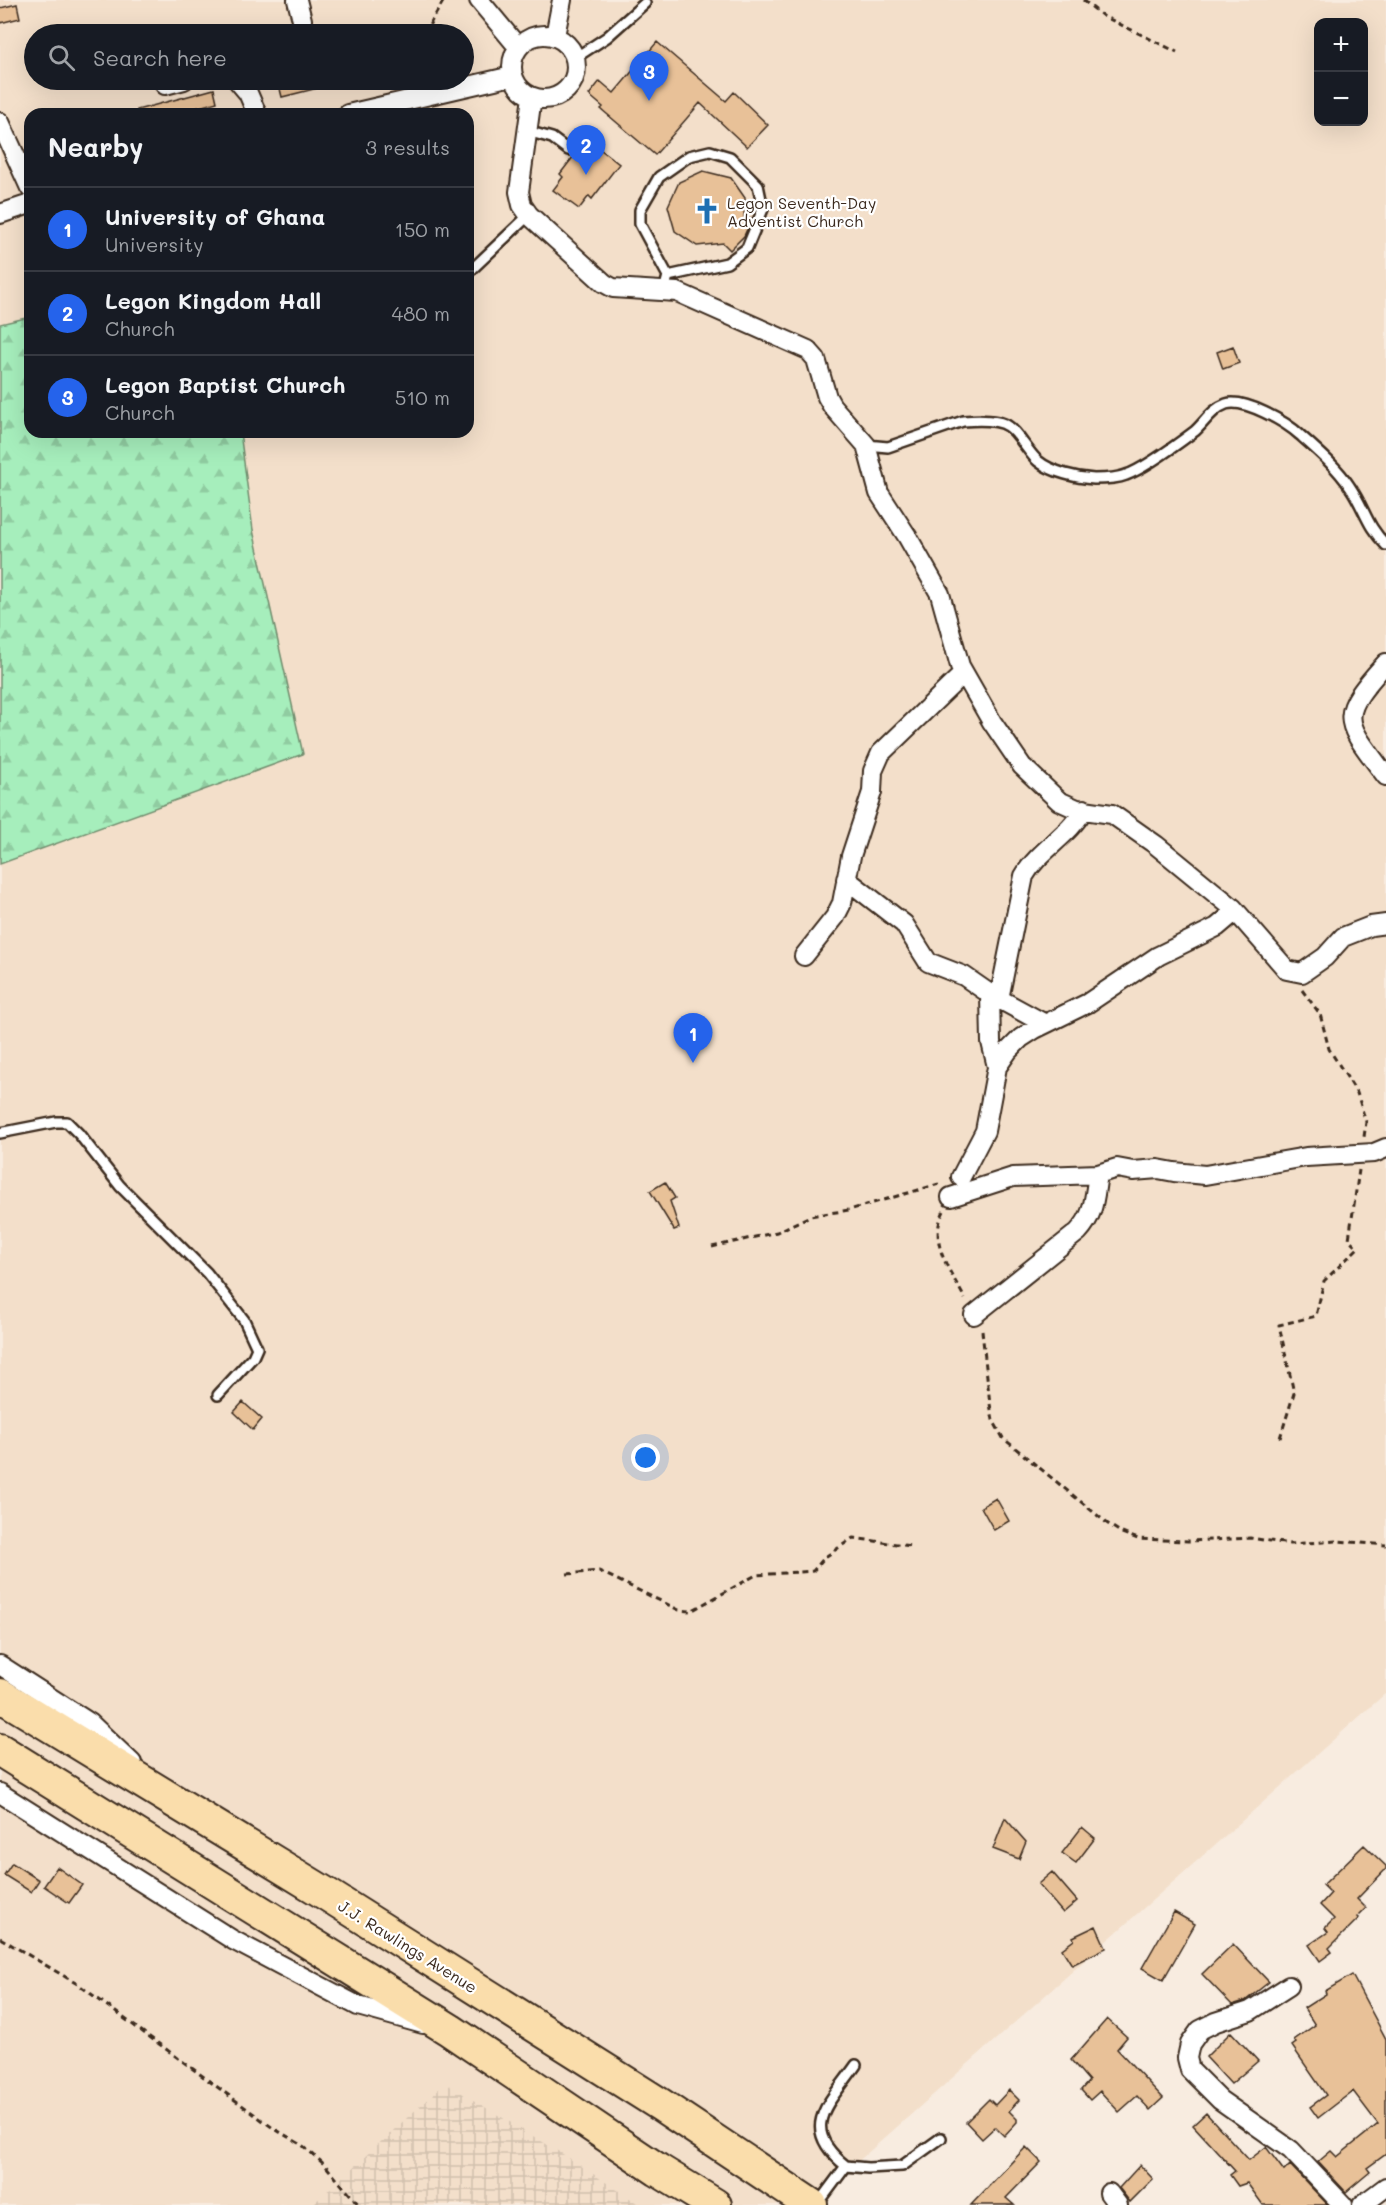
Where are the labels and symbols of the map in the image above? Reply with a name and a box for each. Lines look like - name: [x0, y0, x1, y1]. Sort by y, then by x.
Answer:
- pin: 3: [630, 51, 668, 101]
- pin: 2: [566, 126, 606, 175]
- place label: Legon Seventh-Day Adventist Church: [727, 192, 876, 231]
- church icon: Legon Seventh-Day Adventist Church: [692, 196, 722, 226]
- pin: 1: [674, 1014, 712, 1063]
- your location: [631, 1443, 660, 1472]
- street label: J.J. Rawlings Avenue: [335, 1895, 481, 1997]

